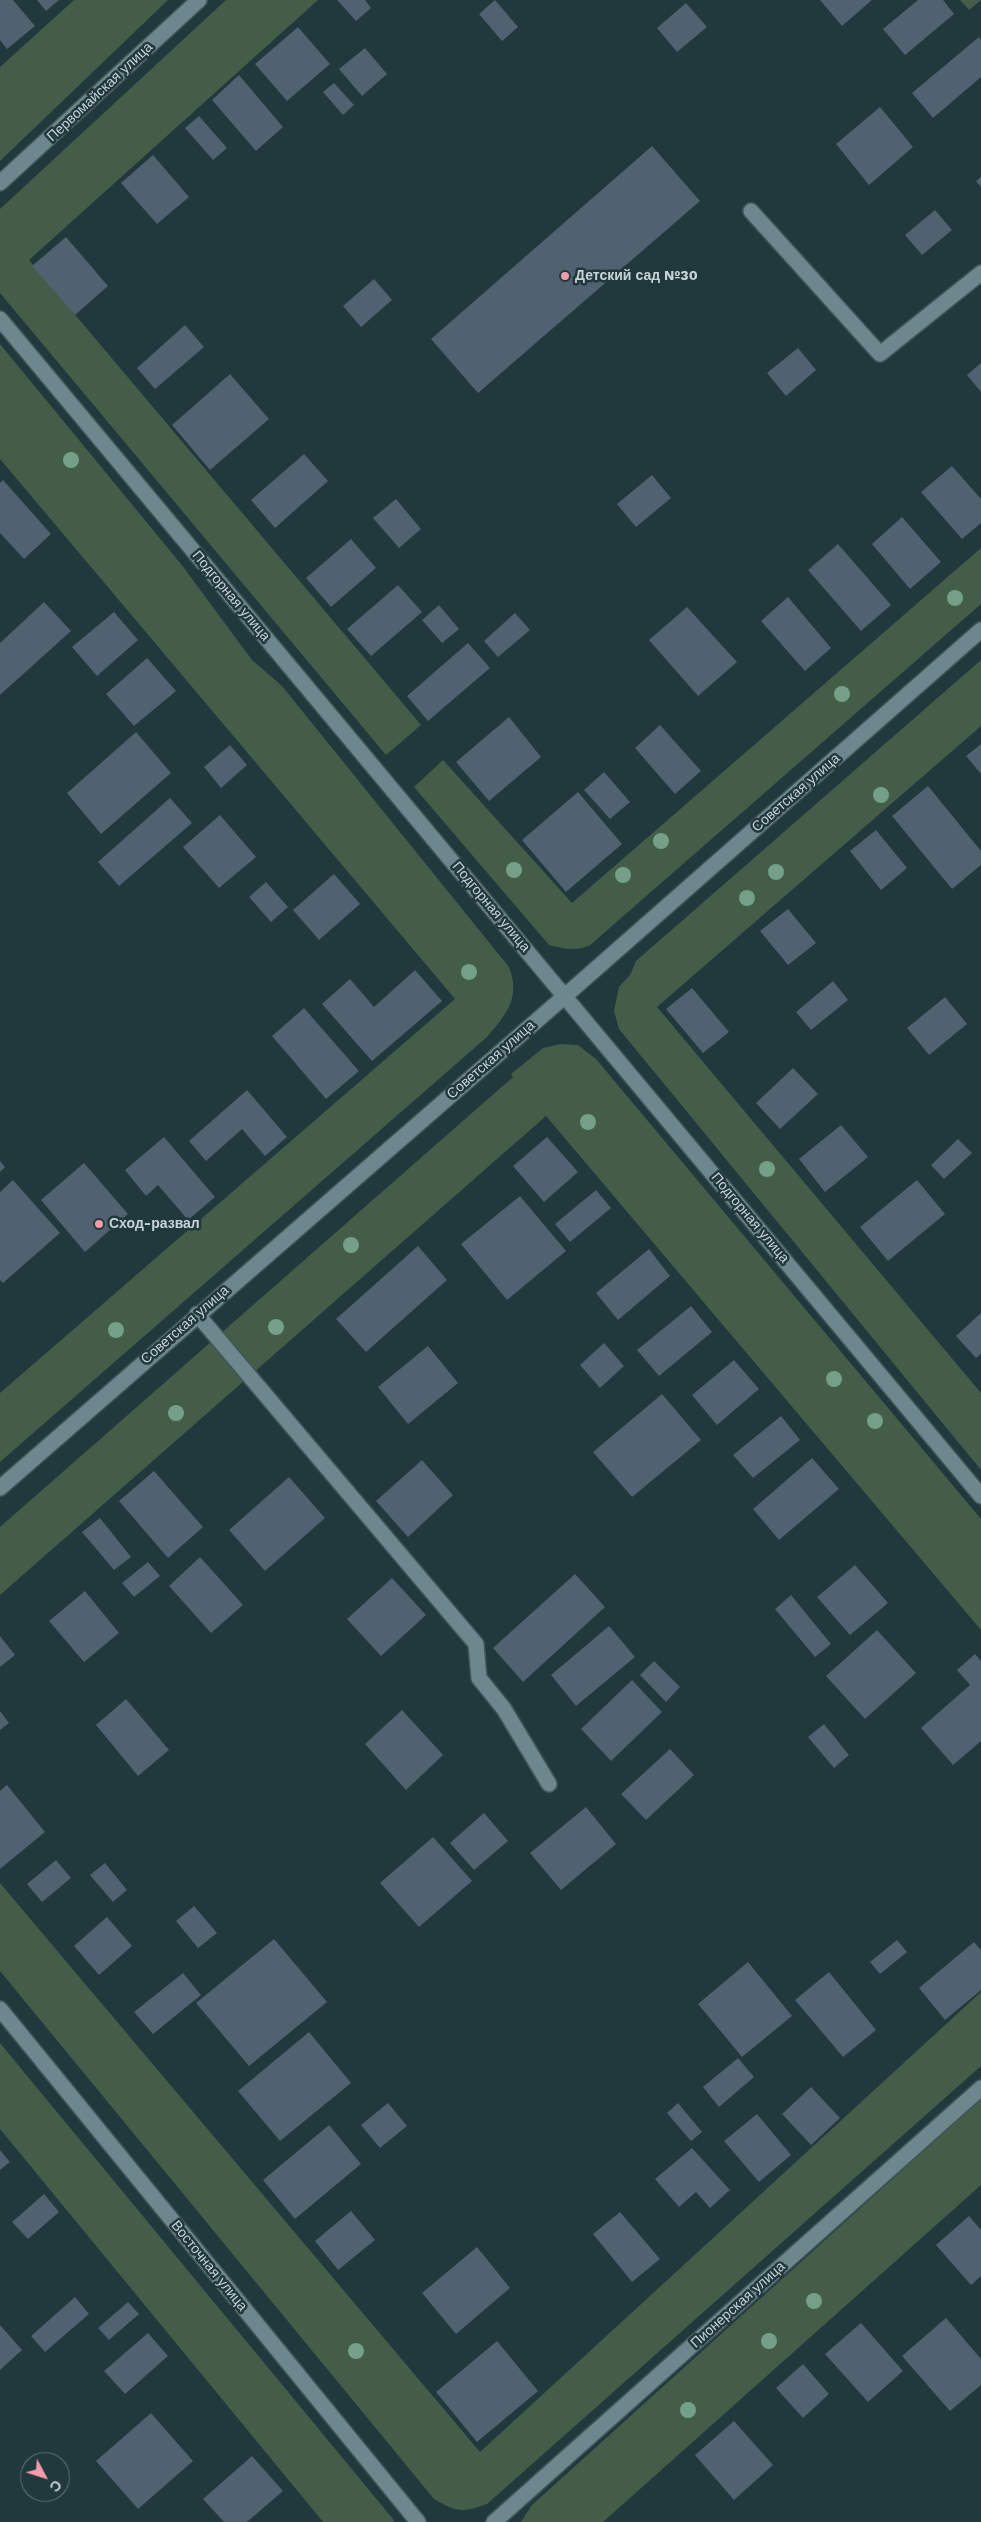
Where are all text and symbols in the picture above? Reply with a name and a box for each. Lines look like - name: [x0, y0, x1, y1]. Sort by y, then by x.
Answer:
- street label: Первомайская улица: [44, 39, 156, 145]
- place label: Детский сад №30: [575, 268, 698, 284]
- marker: Детский сад №30: [559, 270, 571, 282]
- street label: Подгорная улица: [188, 548, 274, 644]
- street label: Советская улица: [749, 750, 843, 836]
- street label: Подгорная улица: [448, 859, 534, 955]
- street label: Советская улица: [444, 1017, 538, 1103]
- street label: Подгорная улица: [707, 1170, 793, 1266]
- place label: Сход-развал: [109, 1216, 200, 1232]
- marker: Сход-развал: [93, 1218, 105, 1230]
- street label: Советская улица: [138, 1282, 232, 1368]
- street label: Восточная улица: [167, 2217, 251, 2315]
- street label: Пионерская улица: [687, 2258, 789, 2352]
- north arrow: [20, 2452, 70, 2502]
- text: С: [46, 2477, 65, 2495]

